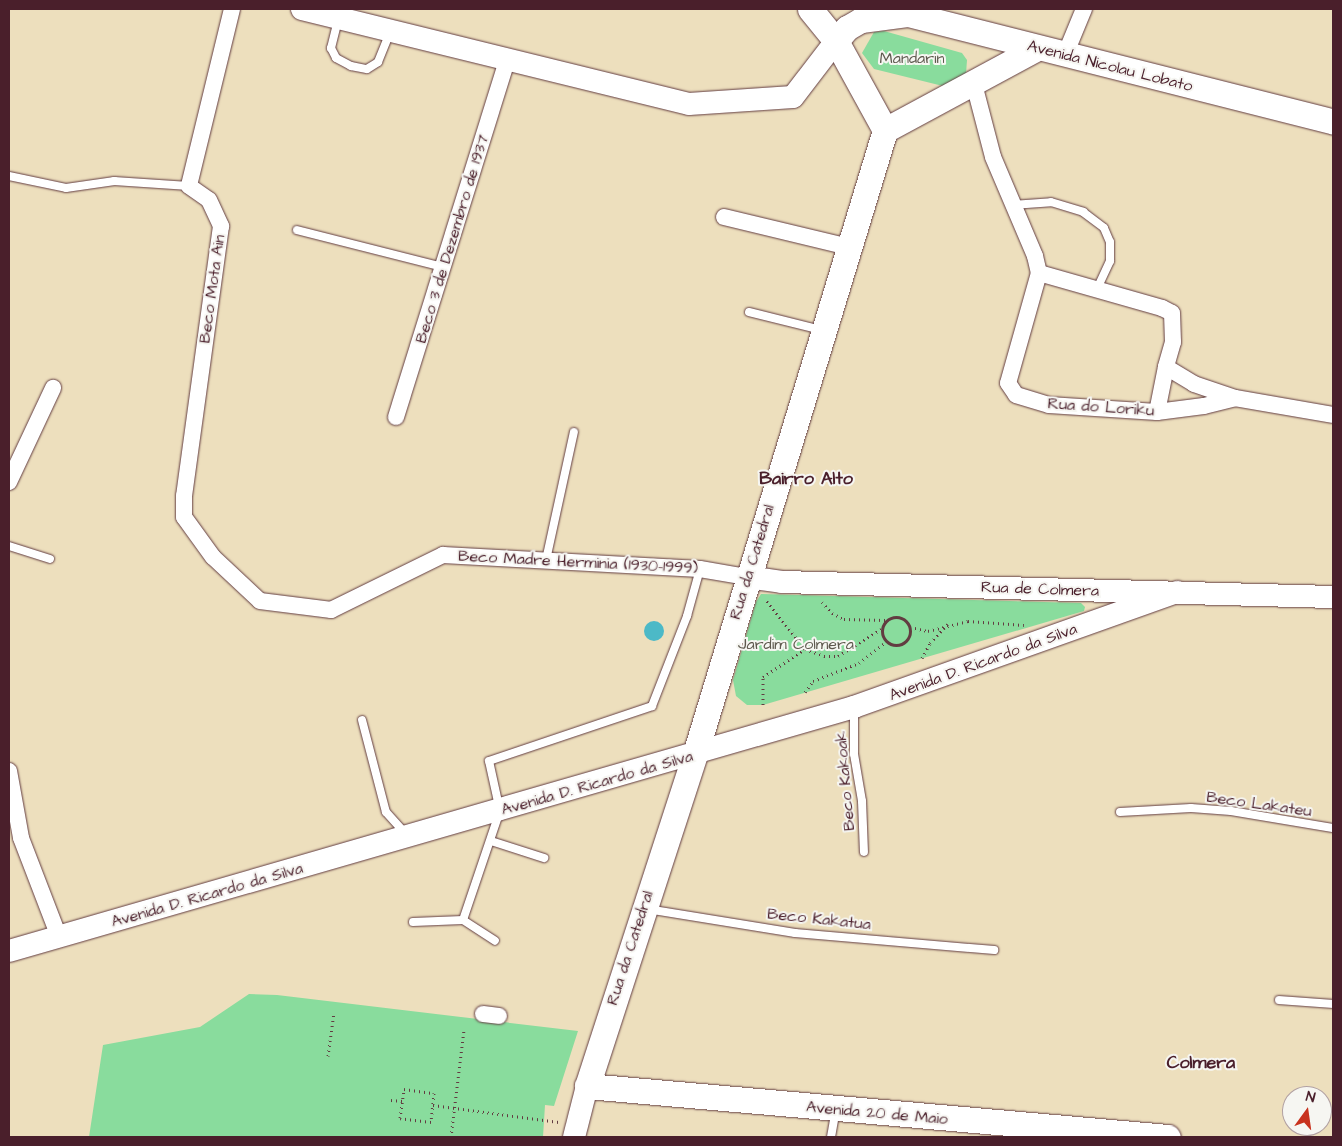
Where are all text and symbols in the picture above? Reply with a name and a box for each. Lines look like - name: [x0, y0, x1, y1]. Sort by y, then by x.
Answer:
- street label: Avenida Nicolau Lobato: [1025, 36, 1195, 96]
- park label: Mandarin: [880, 48, 944, 68]
- street label: Beco 3 de Dezembro de 1937: [411, 132, 493, 346]
- street label: Beco Mota Ain: [195, 233, 229, 345]
- street label: Rua do Loriku: [1047, 394, 1155, 420]
- district label: Bairro Alto: [759, 468, 853, 490]
- street label: Rua da Catedral: [725, 502, 779, 622]
- street label: Beco Madre Herminia (1930-1999): [458, 546, 698, 578]
- street label: Rua de Colmera: [981, 577, 1099, 601]
- street label: Avenida D. Ricardo da Silva: [887, 619, 1079, 705]
- park label: Jardim Colmera: [738, 634, 854, 654]
- street label: Beco Kakoak: [831, 730, 859, 832]
- street label: Avenida D. Ricardo da Silva: [499, 746, 695, 820]
- street label: Beco Lakateu: [1205, 787, 1313, 821]
- street label: Avenida D. Ricardo da Silva: [109, 858, 305, 932]
- street label: Rua da Catedral: [602, 888, 658, 1008]
- street label: Beco Kakatua: [766, 904, 872, 934]
- district label: Colmera: [1167, 1052, 1235, 1074]
- north arrow: [1282, 1086, 1332, 1136]
- text: N: [1304, 1087, 1317, 1108]
- street label: Avenida 20 de Maio: [805, 1097, 949, 1129]

